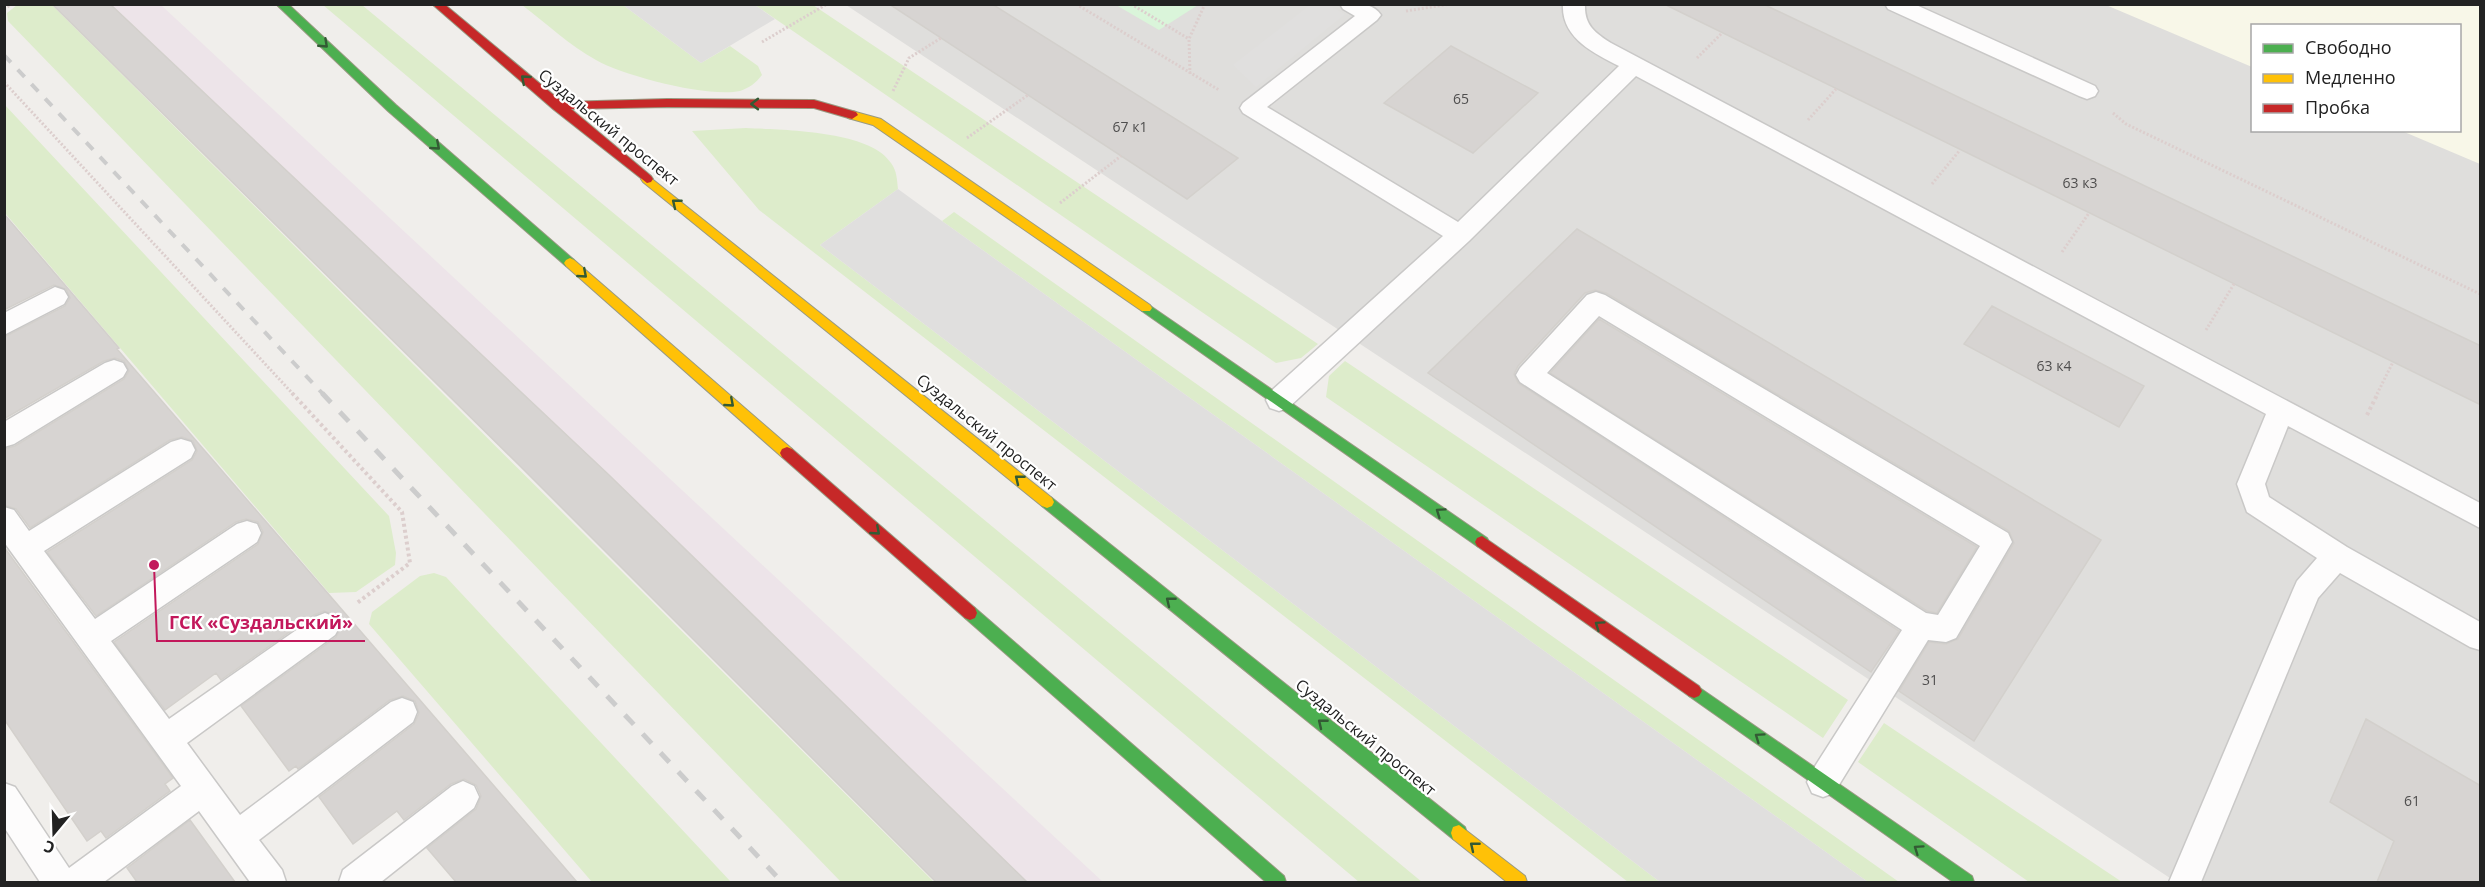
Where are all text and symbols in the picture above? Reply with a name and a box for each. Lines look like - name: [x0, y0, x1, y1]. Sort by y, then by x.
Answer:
- legend: [2251, 24, 2461, 132]
- text: Свободно: [2305, 35, 2392, 59]
- one-way arrow: [317, 37, 328, 48]
- street label: Суздальский проспект: [534, 63, 684, 191]
- text: Медленно: [2305, 65, 2396, 89]
- one-way arrow: [521, 76, 532, 87]
- house number: 65: [1453, 89, 1469, 108]
- text: Пробка: [2305, 95, 2370, 119]
- one-way arrow: [751, 98, 760, 110]
- house number: 67 к1: [1113, 117, 1147, 136]
- one-way arrow: [429, 139, 440, 150]
- house number: 63 к3: [2063, 173, 2097, 192]
- one-way arrow: [672, 199, 683, 210]
- one-way arrow: [576, 267, 587, 278]
- house number: 63 к4: [2037, 356, 2071, 375]
- street label: Суздальский проспект: [912, 368, 1062, 496]
- one-way arrow: [723, 396, 734, 407]
- one-way arrow: [1014, 475, 1025, 486]
- one-way arrow: [1435, 508, 1446, 519]
- one-way arrow: [870, 524, 880, 535]
- one-way arrow: [1166, 597, 1177, 608]
- callout: ГСК «Суздальский»: [157, 605, 365, 641]
- text: ГСК «Суздальский»: [169, 610, 353, 634]
- one-way arrow: [1595, 621, 1606, 632]
- house number: 31: [1922, 670, 1938, 689]
- street label: Суздальский проспект: [1291, 673, 1441, 801]
- one-way arrow: [1318, 720, 1329, 731]
- one-way arrow: [1754, 733, 1765, 744]
- house number: 61: [2404, 791, 2420, 810]
- north arrow: [24, 803, 84, 863]
- text: С: [41, 835, 58, 859]
- one-way arrow: [1470, 842, 1481, 853]
- one-way arrow: [1914, 845, 1925, 856]

